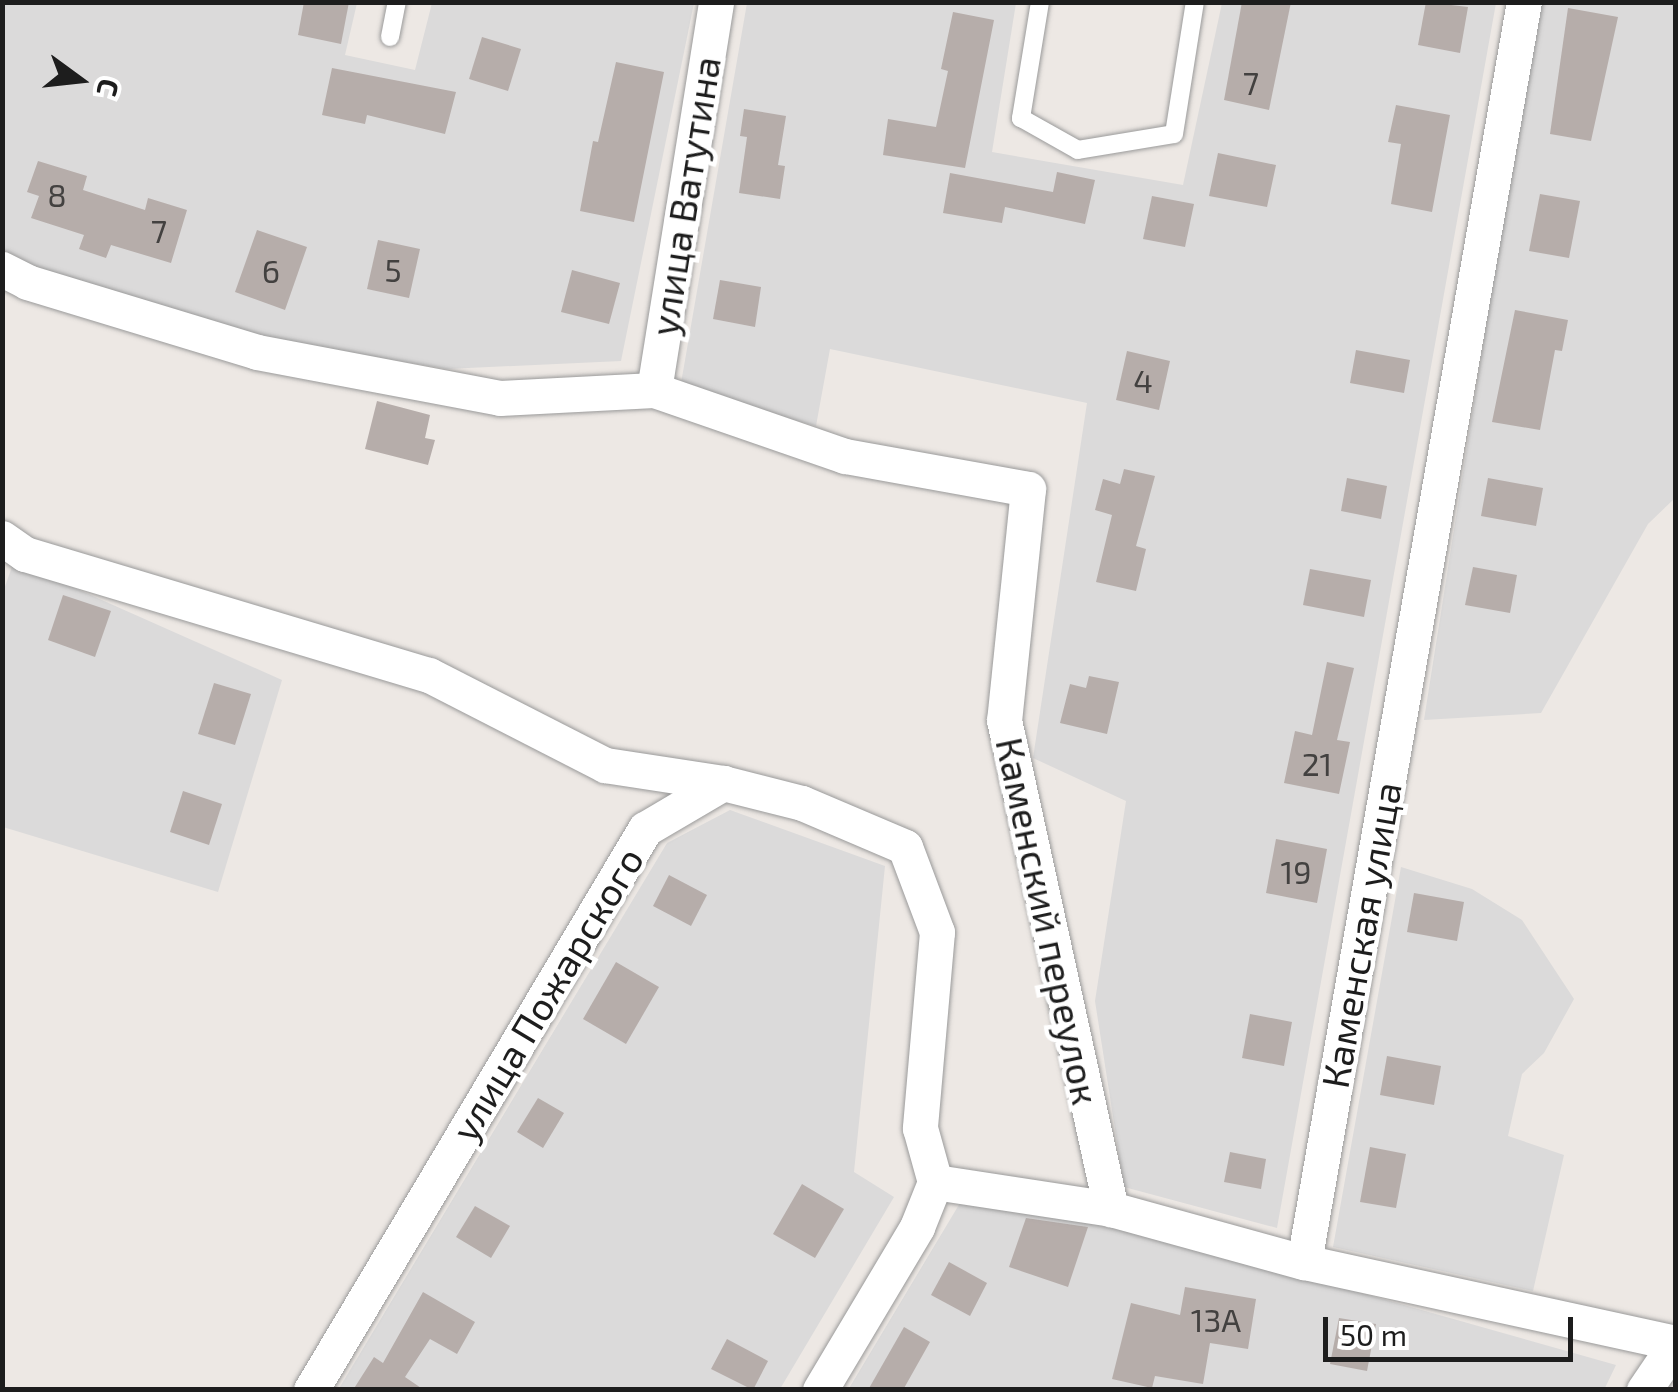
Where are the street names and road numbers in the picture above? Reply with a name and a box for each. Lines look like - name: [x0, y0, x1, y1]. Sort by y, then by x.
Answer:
- street label: улица Ватутина: [640, 53, 730, 339]
- street label: Каменский переулок: [987, 733, 1109, 1109]
- street label: Каменская улица: [1312, 778, 1410, 1092]
- street label: улица Пожарского: [441, 839, 653, 1149]

